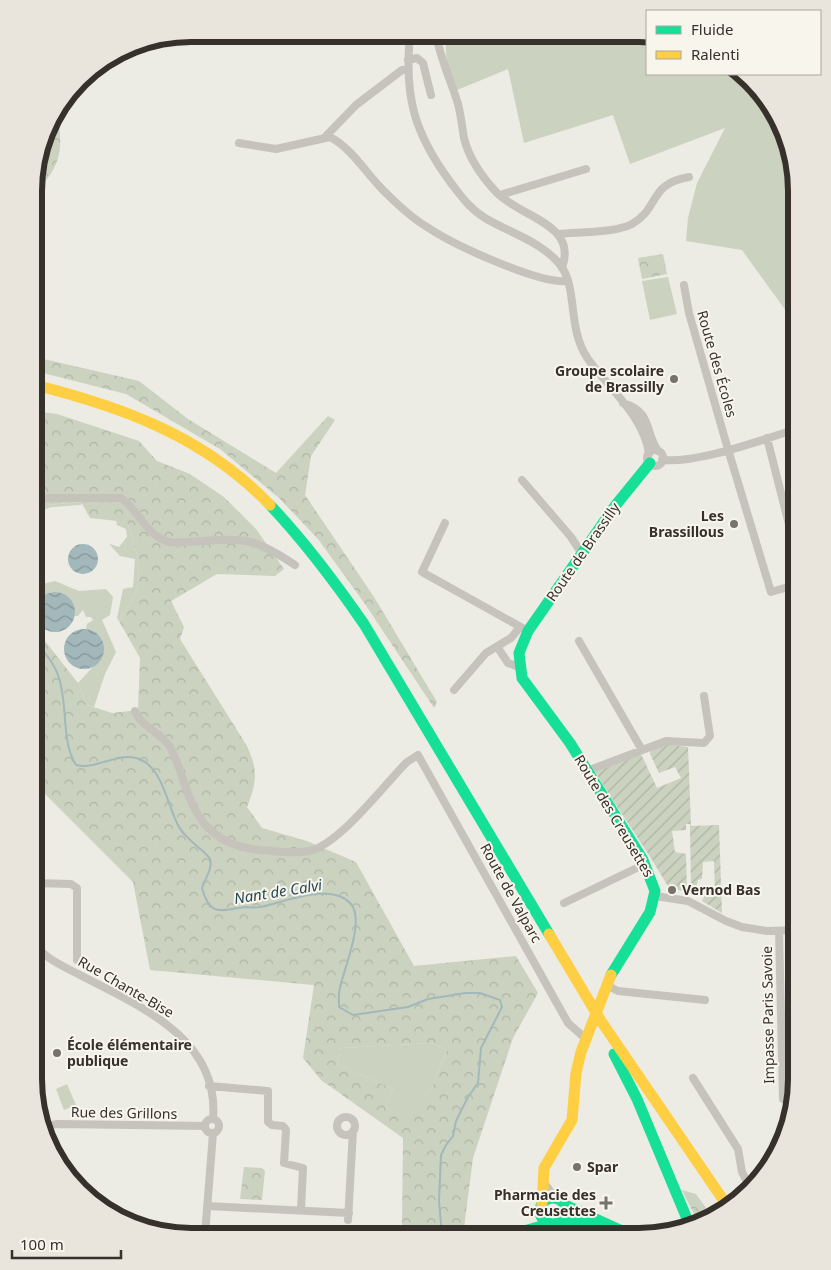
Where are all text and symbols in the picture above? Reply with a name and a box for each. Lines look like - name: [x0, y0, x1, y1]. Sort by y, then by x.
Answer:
- legend: [646, 10, 821, 75]
- text: Fluide: [691, 19, 733, 39]
- text: Ralenti: [691, 44, 740, 64]
- street label: Route des Écoles: [693, 308, 742, 420]
- place label: Groupe scolaire de Brassilly: [555, 361, 664, 396]
- marker: Groupe scolaire de Brassilly: [668, 373, 680, 385]
- street label: Route de Brassilly: [541, 498, 624, 605]
- place label: Les Brassillous: [649, 506, 724, 541]
- marker: Les Brassillous: [728, 518, 740, 530]
- street label: Route des Creusettes: [570, 751, 659, 881]
- street label: Route de Valparc: [476, 840, 547, 946]
- water label: Nant de Calvi: [232, 874, 324, 908]
- place label: Vernod Bas: [682, 880, 761, 899]
- marker: Vernod Bas: [666, 884, 678, 896]
- street label: Impasse Paris Savoie: [757, 946, 778, 1084]
- street label: Rue Chante-Bise: [75, 951, 178, 1022]
- place label: École élémentaire publique: [67, 1035, 192, 1070]
- marker: École élémentaire publique: [51, 1047, 63, 1059]
- street label: Rue des Grillons: [71, 1102, 178, 1123]
- place label: Spar: [587, 1157, 619, 1176]
- marker: Spar: [571, 1161, 583, 1173]
- place label: Pharmacie des Creusettes: [494, 1185, 596, 1220]
- marker: Pharmacie des Creusettes: [600, 1197, 612, 1209]
- scale bar: [12, 1228, 121, 1260]
- text: 100 m: [20, 1234, 64, 1254]

